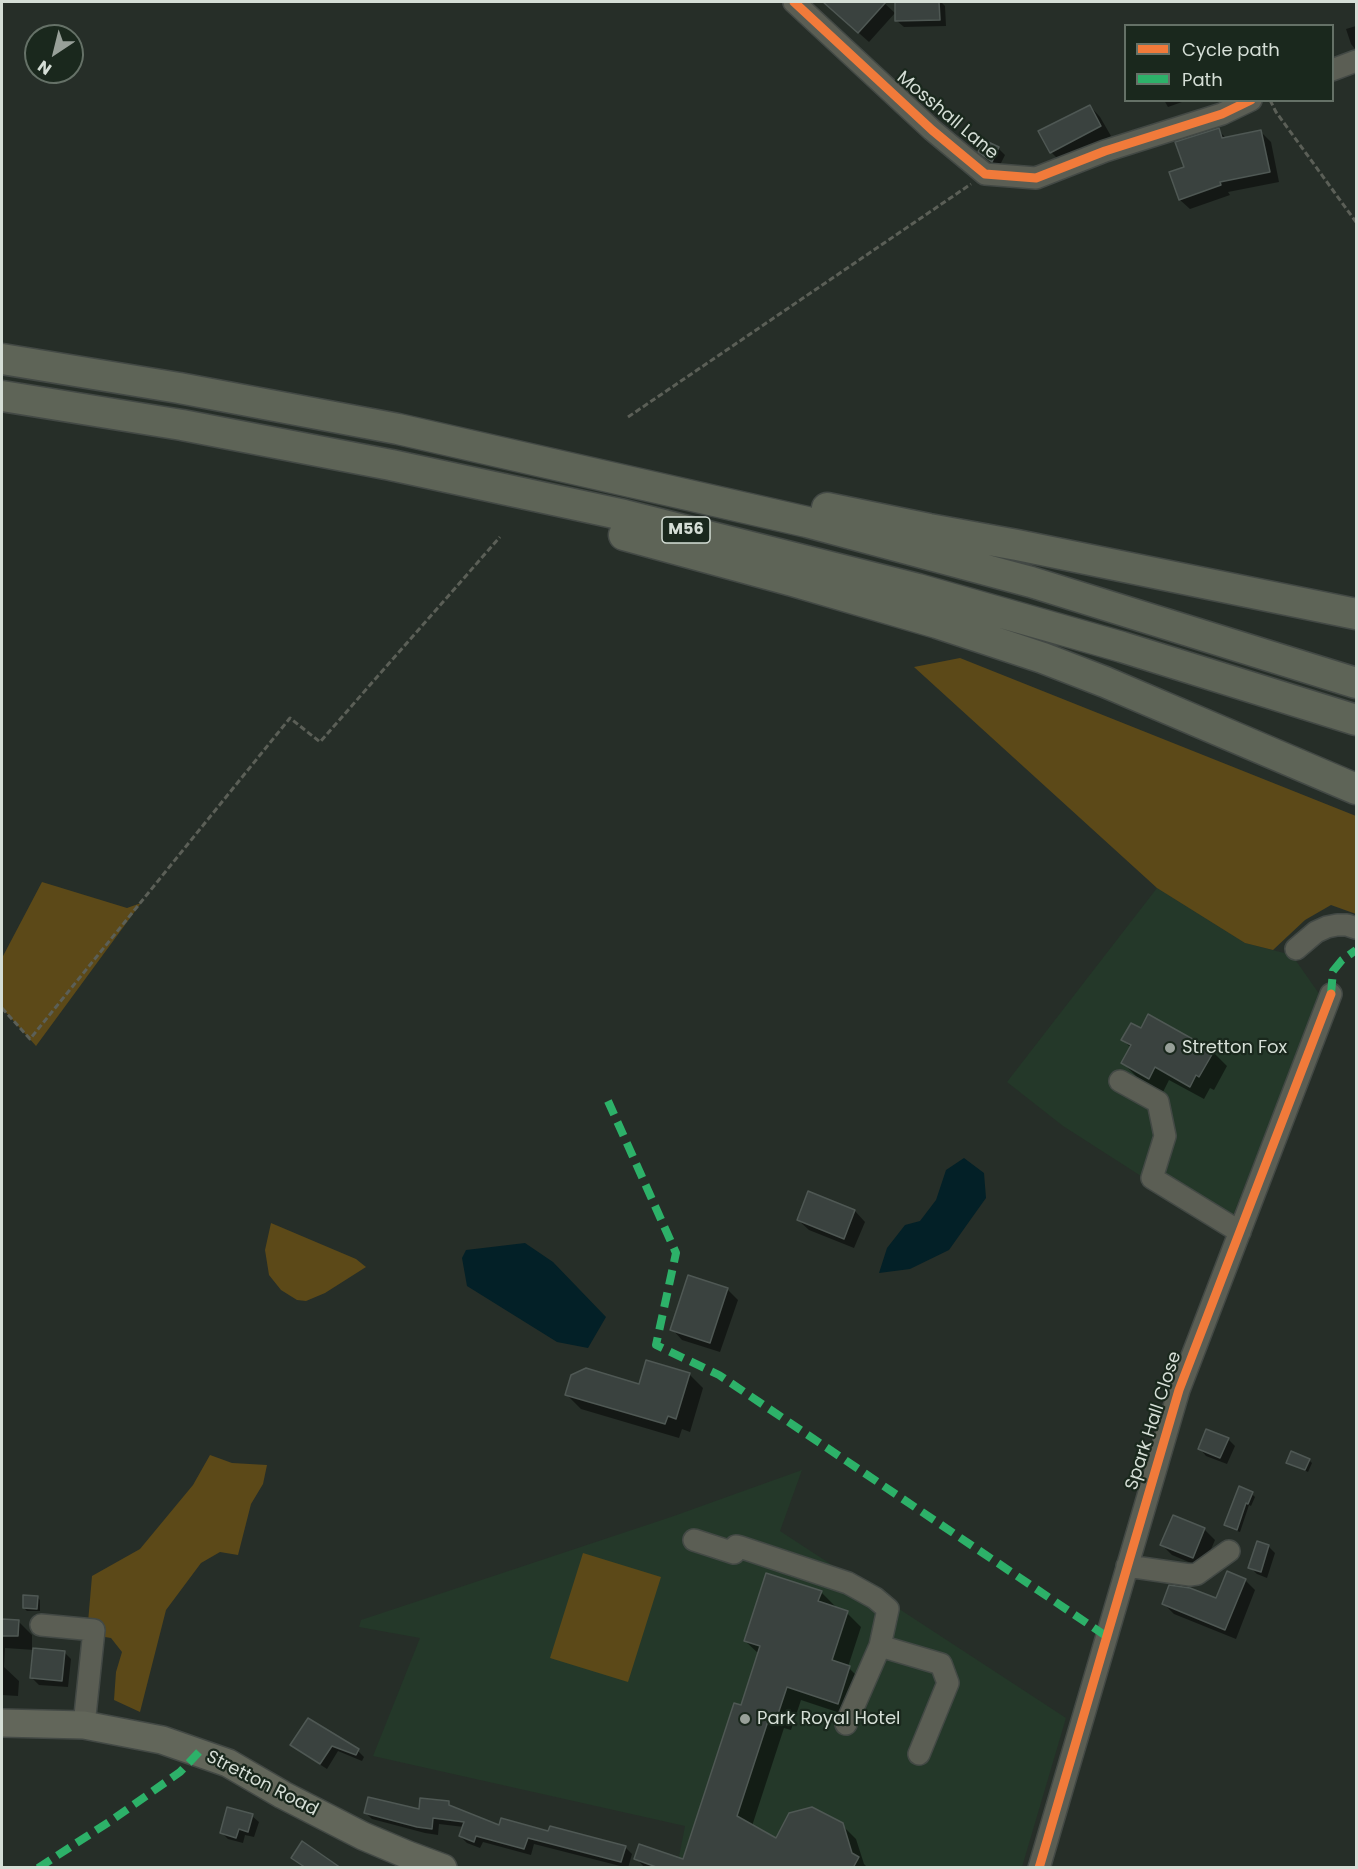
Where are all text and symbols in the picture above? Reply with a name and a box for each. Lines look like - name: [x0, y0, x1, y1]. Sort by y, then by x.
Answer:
- north arrow: [24, 24, 84, 84]
- legend: [1124, 24, 1334, 102]
- text: Cycle path: [1182, 37, 1280, 62]
- text: N: [33, 55, 56, 80]
- street label: Mosshall Lane: [892, 67, 1002, 165]
- text: Path: [1182, 67, 1223, 92]
- road number: M56: [662, 517, 710, 543]
- place label: Stretton Fox: [1182, 1037, 1287, 1059]
- marker: Stretton Fox: [1163, 1041, 1177, 1055]
- street label: Spark Hall Close: [1121, 1349, 1187, 1493]
- place label: Park Royal Hotel: [757, 1708, 900, 1730]
- marker: Park Royal Hotel: [738, 1712, 752, 1726]
- street label: Stretton Road: [202, 1747, 322, 1821]

